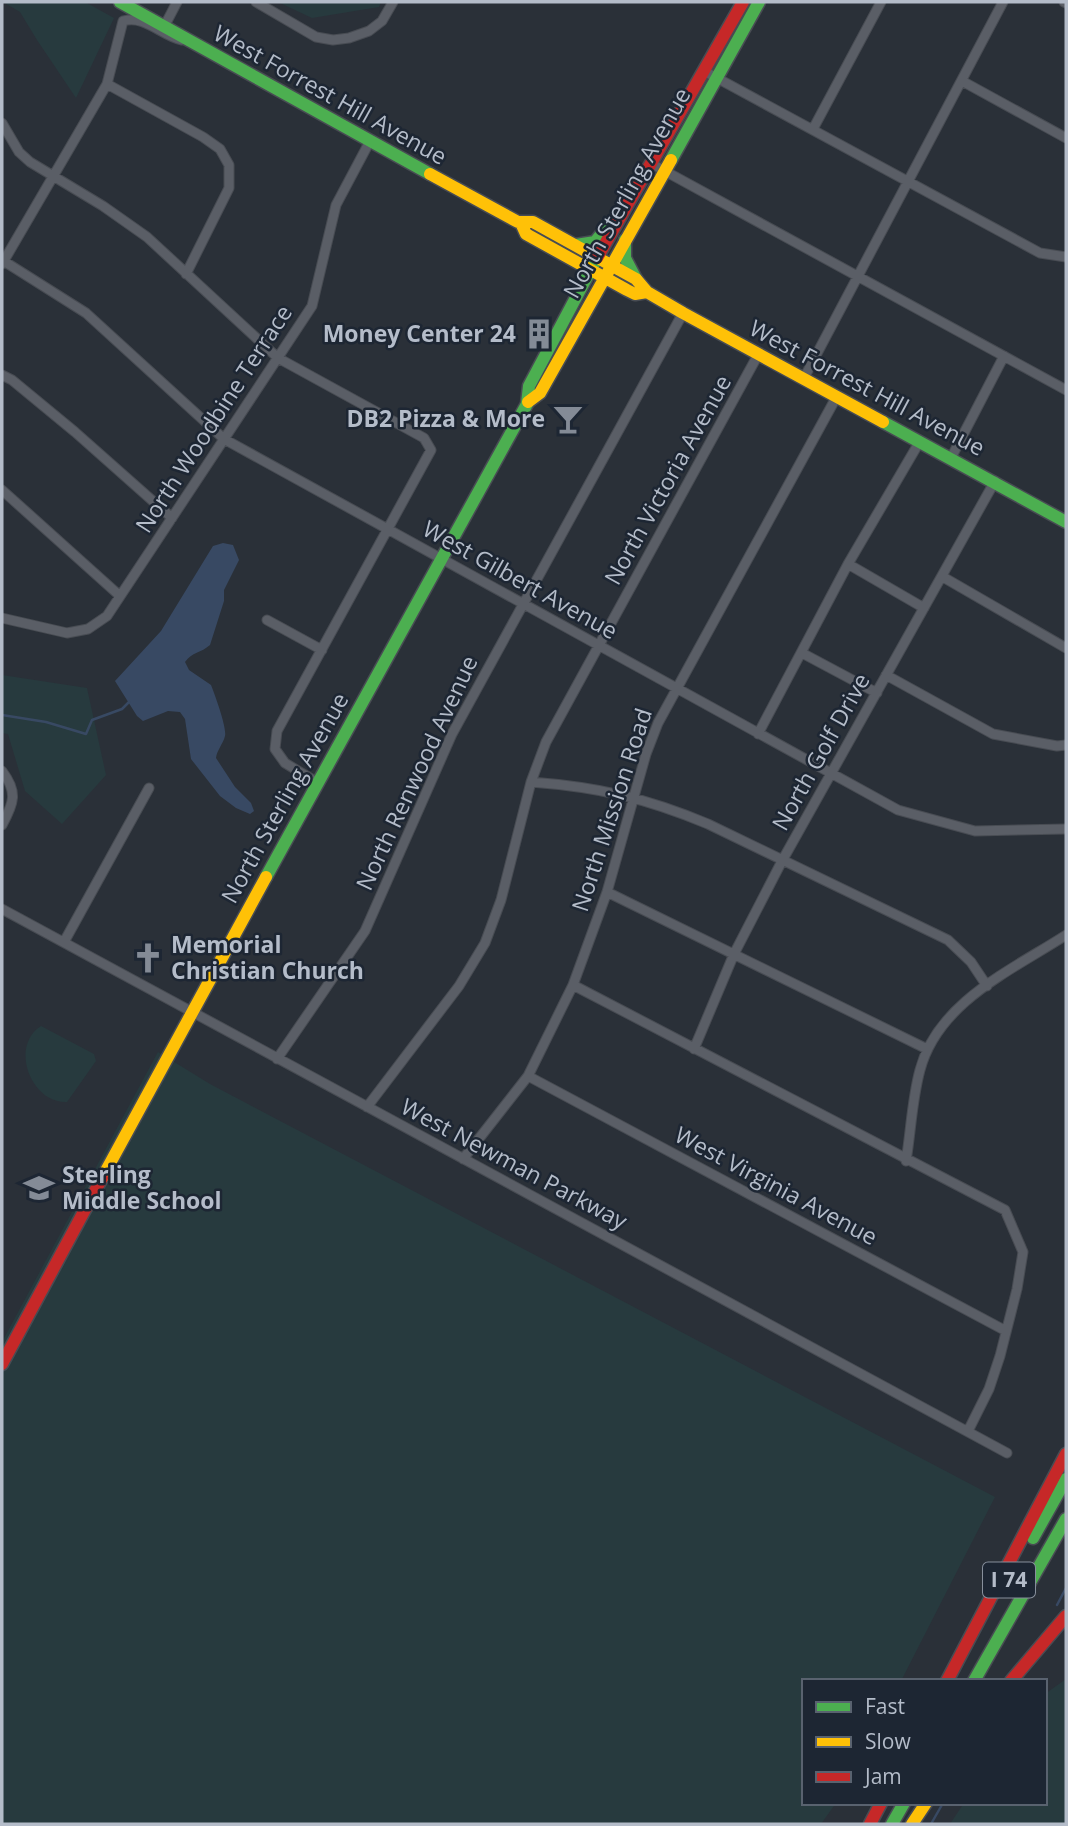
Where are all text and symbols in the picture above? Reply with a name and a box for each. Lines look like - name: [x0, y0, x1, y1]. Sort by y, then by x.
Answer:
- street label: West Forrest Hill Avenue: [208, 17, 453, 172]
- street label: North Sterling Avenue: [555, 81, 697, 304]
- street label: North Woodbine Terrace: [127, 298, 299, 539]
- street label: West Forrest Hill Avenue: [744, 311, 991, 463]
- place label: Money Center 24: [323, 317, 516, 349]
- building icon: Money Center 24: [522, 317, 556, 351]
- street label: North Victoria Avenue: [596, 369, 738, 590]
- place label: DB2 Pizza & More: [346, 402, 545, 434]
- bar icon: DB2 Pizza & More: [551, 402, 585, 436]
- street label: West Gilbert Avenue: [417, 512, 624, 646]
- street label: North Renwood Avenue: [348, 650, 485, 895]
- street label: North Golf Drive: [764, 667, 877, 836]
- street label: North Sterling Avenue: [213, 686, 355, 909]
- street label: North Mission Road: [563, 704, 659, 915]
- place label: Memorial Christian Church: [171, 928, 364, 986]
- church icon: Memorial Christian Church: [131, 941, 165, 975]
- street label: West Newman Parkway: [396, 1090, 634, 1237]
- street label: West Virginia Avenue: [670, 1118, 883, 1252]
- place label: Sterling Middle School: [62, 1158, 222, 1216]
- school or university icon: Sterling Middle School: [22, 1171, 56, 1205]
- road number: I 74: [983, 1562, 1035, 1598]
- legend: [802, 1679, 1047, 1805]
- text: Fast: [865, 1692, 905, 1720]
- text: Slow: [865, 1727, 911, 1755]
- text: Jam: [863, 1762, 902, 1790]

